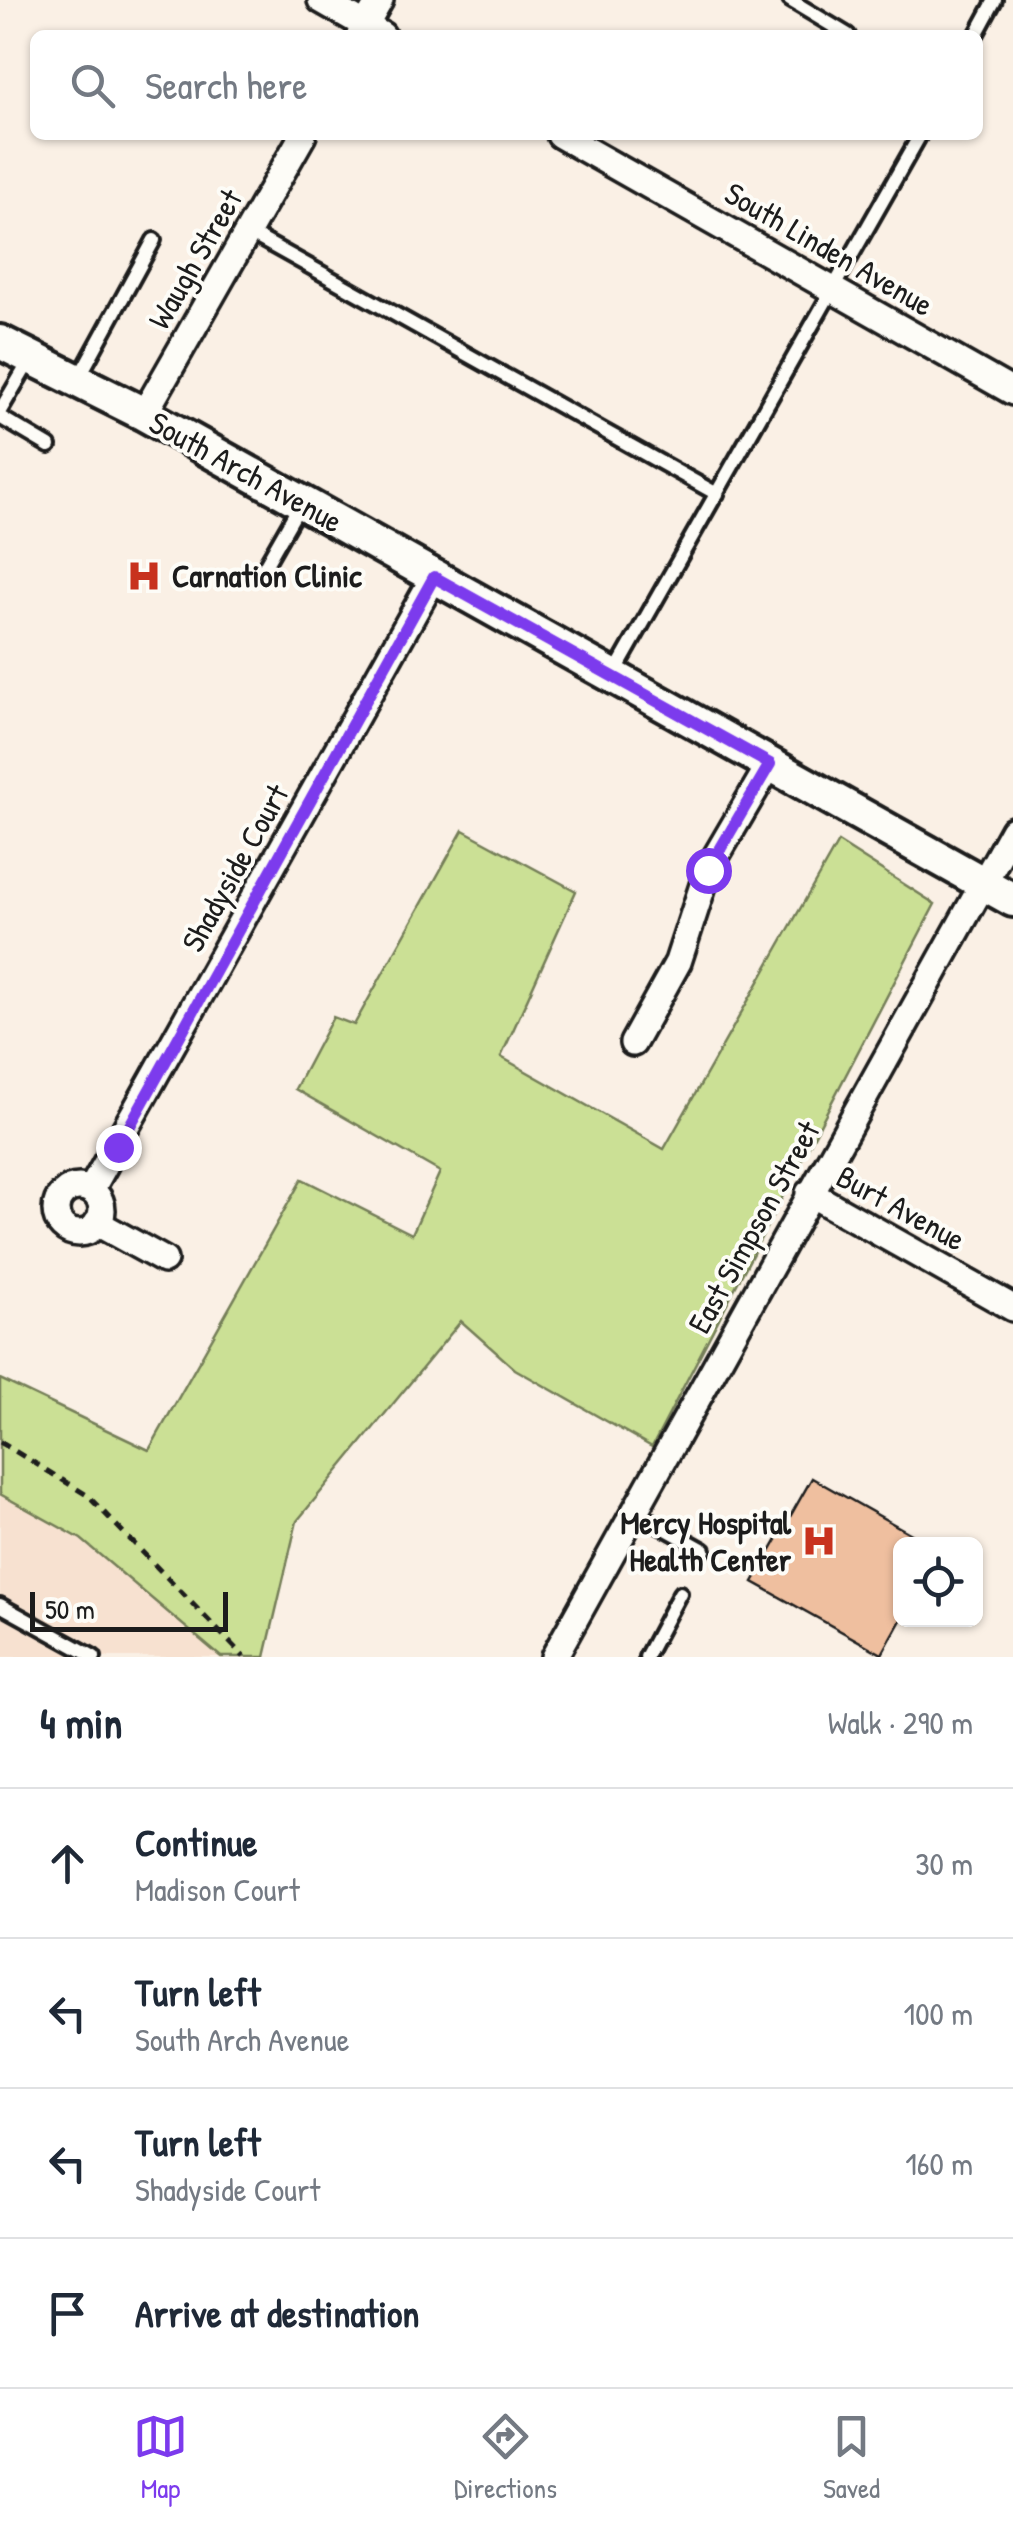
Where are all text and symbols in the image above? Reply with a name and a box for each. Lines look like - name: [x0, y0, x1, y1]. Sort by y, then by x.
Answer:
- search box: [30, 30, 983, 140]
- icon: search: [65, 58, 120, 113]
- text: Search here: [145, 59, 307, 111]
- street label: South Linden Avenue: [717, 171, 942, 326]
- street label: Waugh Street: [137, 180, 252, 336]
- street label: South Arch Avenue: [142, 401, 351, 542]
- place label: Carnation Clinic: [172, 554, 362, 597]
- hospital icon: Carnation Clinic: [125, 557, 163, 595]
- street label: Shadyside Court: [171, 775, 299, 959]
- route start: [686, 848, 732, 894]
- street label: East Simpson Street: [677, 1112, 830, 1340]
- route end: [96, 1125, 142, 1171]
- street label: Burt Avenue: [829, 1155, 973, 1261]
- place label: Mercy Hospital Health Center: [620, 1501, 792, 1581]
- hospital icon: Mercy Hospital Health Center: [800, 1522, 838, 1560]
- map controls: [893, 1537, 983, 1627]
- button: locate: [893, 1537, 983, 1627]
- scale bar: [30, 1587, 228, 1632]
- text: 50 m: [45, 1590, 95, 1628]
- text: 4 min: [40, 1694, 122, 1751]
- text: Walk · 290 m: [828, 1701, 973, 1744]
- text: Continue: [135, 1816, 257, 1868]
- icon: ahead: [40, 1836, 95, 1891]
- text: 30 m: [915, 1842, 973, 1885]
- text: Madison Court: [135, 1868, 300, 1911]
- text: Turn left: [135, 1966, 260, 2018]
- icon: left: [40, 1986, 95, 2041]
- text: 100 m: [904, 1992, 973, 2035]
- text: South Arch Avenue: [135, 2018, 350, 2061]
- text: Turn left: [135, 2116, 260, 2168]
- icon: left: [40, 2136, 95, 2191]
- text: 160 m: [905, 2142, 973, 2185]
- text: Shadyside Court: [135, 2168, 320, 2211]
- icon: arrive: [40, 2286, 95, 2341]
- text: Arrive at destination: [135, 2287, 419, 2339]
- tab: Map: [133, 2409, 188, 2507]
- tab: Directions: [454, 2409, 557, 2507]
- tab: Saved: [823, 2409, 880, 2507]

